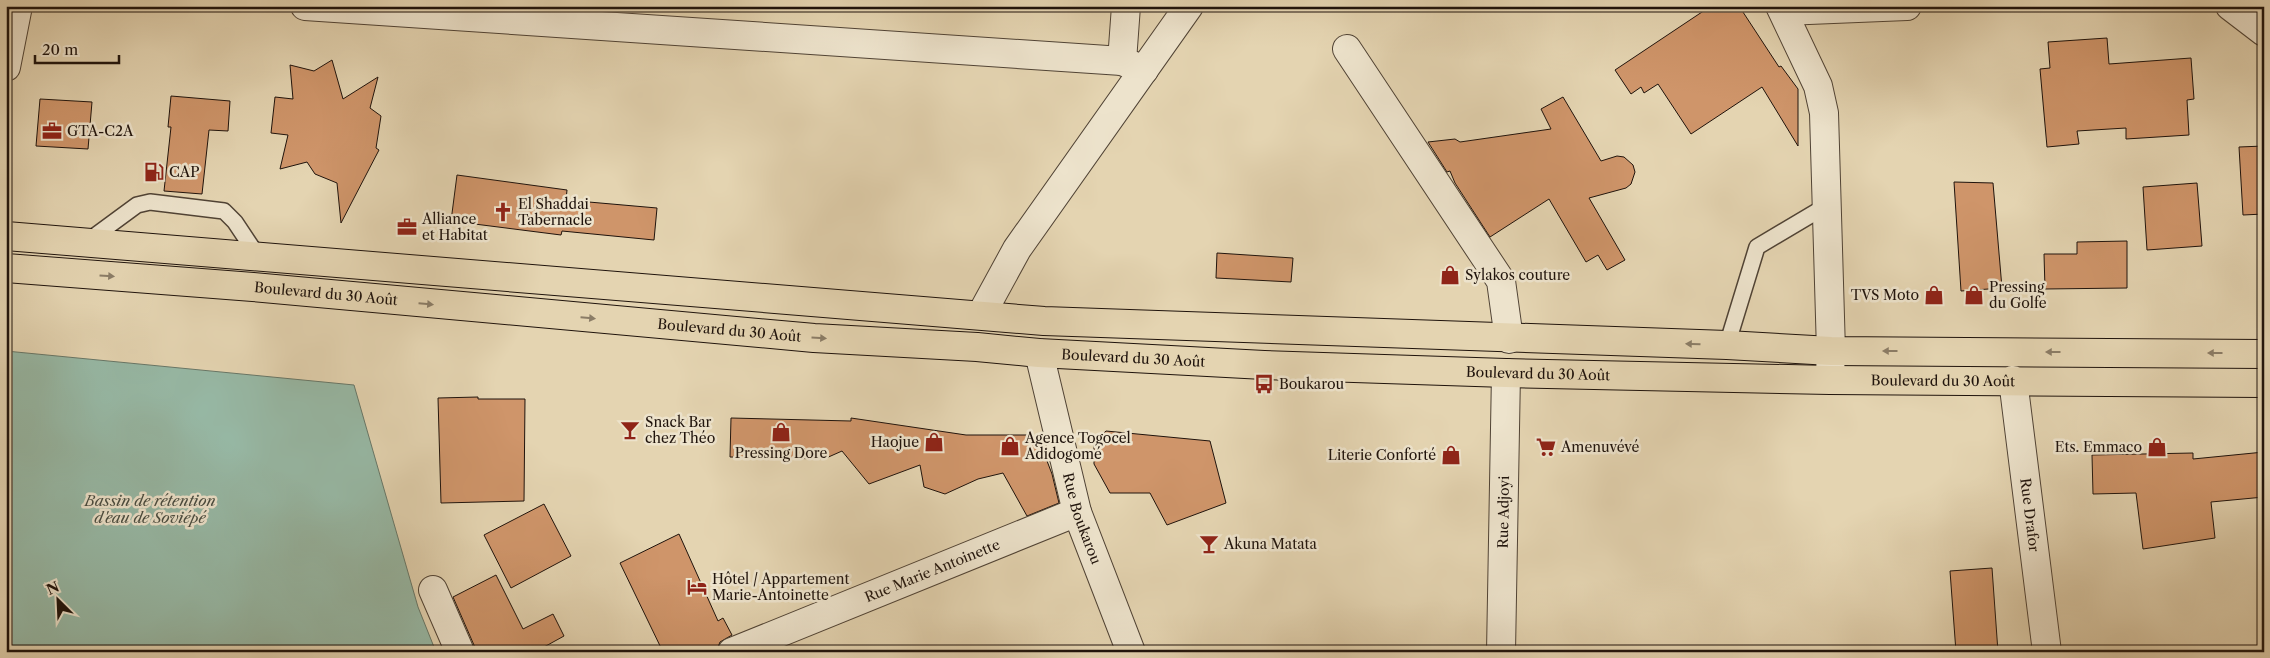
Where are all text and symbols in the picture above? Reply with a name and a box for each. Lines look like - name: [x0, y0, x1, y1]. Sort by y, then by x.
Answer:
- scale bar: [35, 32, 119, 64]
- text: 20 m: [42, 40, 78, 59]
- office icon: GTA-C2A: [41, 120, 63, 142]
- place label: GTA-C2A: [67, 122, 134, 140]
- fuel station icon: CAP: [143, 161, 165, 183]
- place label: CAP: [169, 163, 199, 181]
- place label: El Shaddai Tabernacle: [518, 195, 592, 229]
- church icon: El Shaddai Tabernacle: [492, 201, 514, 223]
- place label: Alliance et Habitat: [421, 210, 488, 244]
- office icon: Alliance et Habitat: [396, 216, 418, 238]
- shop icon: Sylakos couture: [1439, 264, 1461, 286]
- place label: Sylakos couture: [1465, 266, 1570, 284]
- one-way arrow: [99, 273, 115, 281]
- street label: Boulevard du 30 Août: [253, 278, 399, 309]
- place label: Pressing du Golfe: [1989, 278, 2047, 312]
- shop icon: TVS Moto: [1923, 284, 1945, 306]
- shop icon: Pressing du Golfe: [1963, 284, 1985, 306]
- place label: TVS Moto: [1851, 286, 1919, 304]
- one-way arrow: [418, 300, 434, 308]
- one-way arrow: [580, 314, 596, 322]
- street label: Boulevard du 30 Août: [657, 315, 802, 346]
- one-way arrow: [812, 334, 828, 342]
- one-way arrow: [1684, 339, 1700, 347]
- street label: Boulevard du 30 Août: [1061, 345, 1206, 371]
- one-way arrow: [1882, 347, 1898, 355]
- one-way arrow: [2044, 348, 2060, 356]
- one-way arrow: [2207, 349, 2223, 357]
- street label: Boulevard du 30 Août: [1466, 363, 1610, 384]
- street label: Boulevard du 30 Août: [1871, 371, 2015, 390]
- bus stop icon: Boukarou: [1253, 373, 1275, 395]
- place label: Boukarou: [1279, 375, 1344, 393]
- place label: Snack Bar chez Théo: [645, 413, 715, 447]
- bar icon: Snack Bar chez Théo: [619, 419, 641, 441]
- shop icon: Pressing Dore: [770, 421, 792, 443]
- place label: Agence Togocel Adidogomé: [1024, 429, 1131, 463]
- shop icon: Haojue: [923, 431, 945, 453]
- place label: Haojue: [871, 433, 919, 451]
- shop icon: Agence Togocel Adidogomé: [999, 435, 1021, 457]
- supermarket icon: Amenuvévé: [1535, 436, 1557, 458]
- shop icon: Ets. Emmaco: [2146, 436, 2168, 458]
- place label: Amenuvévé: [1560, 438, 1639, 456]
- place label: Ets. Emmaco: [2055, 438, 2142, 456]
- place label: Pressing Dore: [735, 444, 827, 462]
- shop icon: Literie Conforté: [1440, 444, 1462, 466]
- place label: Literie Conforté: [1328, 446, 1436, 464]
- street label: Rue Boukarou: [1059, 471, 1105, 567]
- street label: Rue Adjoyi: [1494, 475, 1513, 549]
- street label: Rue Drafor: [2016, 477, 2043, 553]
- water label: Bassin de rétention d'eau de Soviépé: [84, 491, 215, 527]
- bar icon: Akuna Matata: [1198, 533, 1220, 555]
- street label: Rue Marie Antoinette: [862, 535, 1003, 606]
- place label: Akuna Matata: [1223, 535, 1317, 553]
- place label: Hôtel / Appartement Marie-Antoinette: [712, 570, 849, 604]
- north arrow: [32, 576, 82, 626]
- hotel icon: Hôtel / Appartement Marie-Antoinette: [686, 576, 708, 598]
- text: N: [43, 577, 62, 599]

